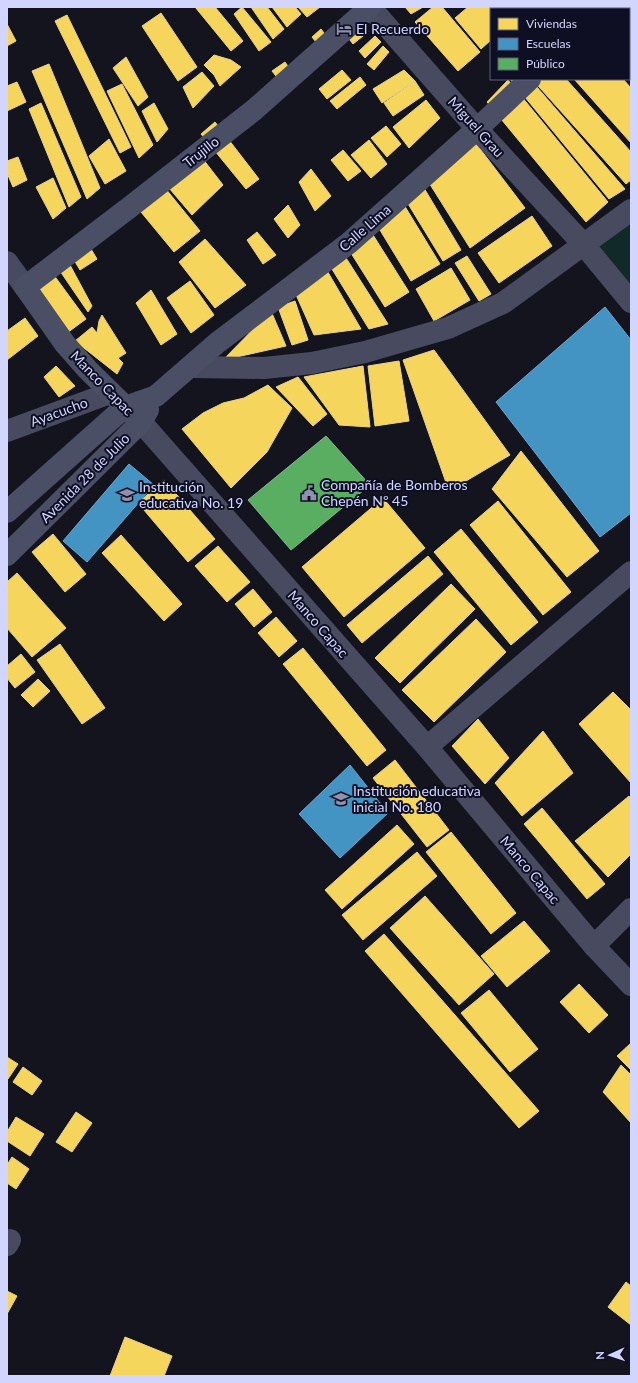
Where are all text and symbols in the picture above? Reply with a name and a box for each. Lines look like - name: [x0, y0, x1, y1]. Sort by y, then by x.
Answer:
- legend: [490, 8, 630, 80]
- text: Viviendas: [526, 16, 577, 31]
- hotel icon: El Recuerdo: [335, 20, 353, 38]
- place label: El Recuerdo: [356, 20, 429, 37]
- text: Escuelas: [526, 36, 571, 51]
- text: Público: [526, 56, 565, 71]
- street label: Miguel Grau: [445, 93, 508, 160]
- street label: Trujillo: [179, 132, 222, 171]
- street label: Calle Lima: [335, 201, 394, 255]
- street label: Manco Capac: [67, 347, 138, 419]
- street label: Ayacucho: [28, 393, 90, 430]
- street label: Avenida 28 de Julio: [36, 429, 133, 526]
- place label: Compañía de Bomberos Chepén Nº 45: [321, 476, 467, 509]
- place label: Institución educativa No. 19: [139, 478, 243, 511]
- public building icon: Compañía de Bomberos Chepén Nº 45: [300, 484, 318, 502]
- school or university icon: Institución educativa No. 19: [118, 486, 136, 504]
- street label: Manco Capac: [285, 587, 352, 661]
- place label: Institución educativa inicial No. 180: [353, 782, 481, 815]
- school or university icon: Institución educativa inicial No. 180: [332, 790, 350, 808]
- street label: Manco Capac: [497, 832, 564, 907]
- north arrow: [590, 1335, 630, 1375]
- text: N: [593, 1351, 606, 1360]

